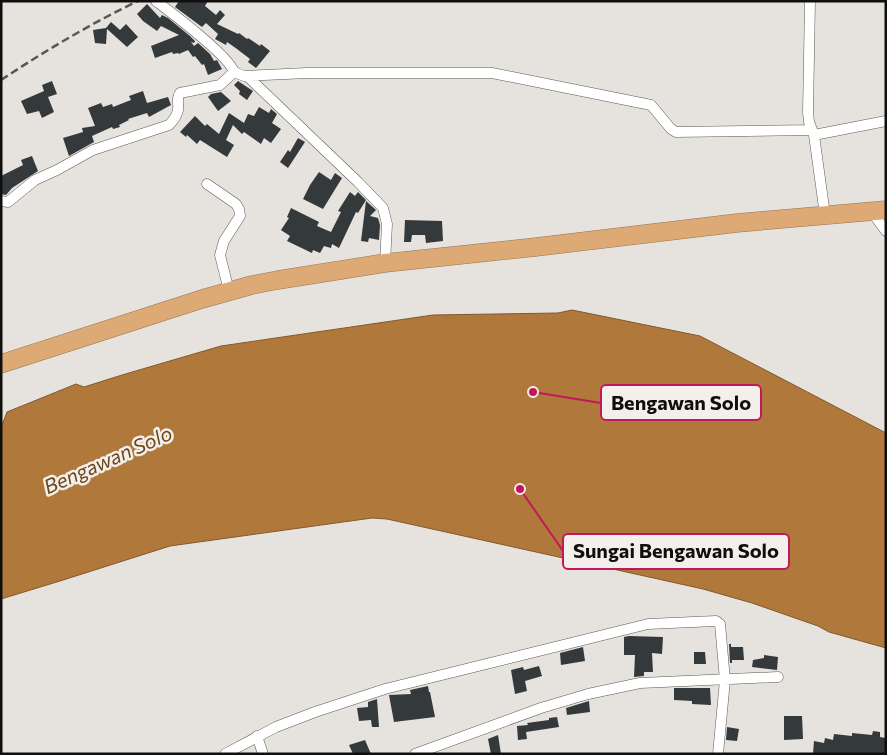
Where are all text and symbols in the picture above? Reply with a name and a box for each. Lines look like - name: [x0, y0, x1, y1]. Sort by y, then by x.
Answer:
- callout: Bengawan Solo: [601, 385, 761, 420]
- text: Bengawan Solo: [611, 390, 751, 414]
- water label: Bengawan Solo: [40, 420, 176, 498]
- callout: Sungai Bengawan Solo: [563, 534, 789, 569]
- text: Sungai Bengawan Solo: [573, 538, 779, 562]

